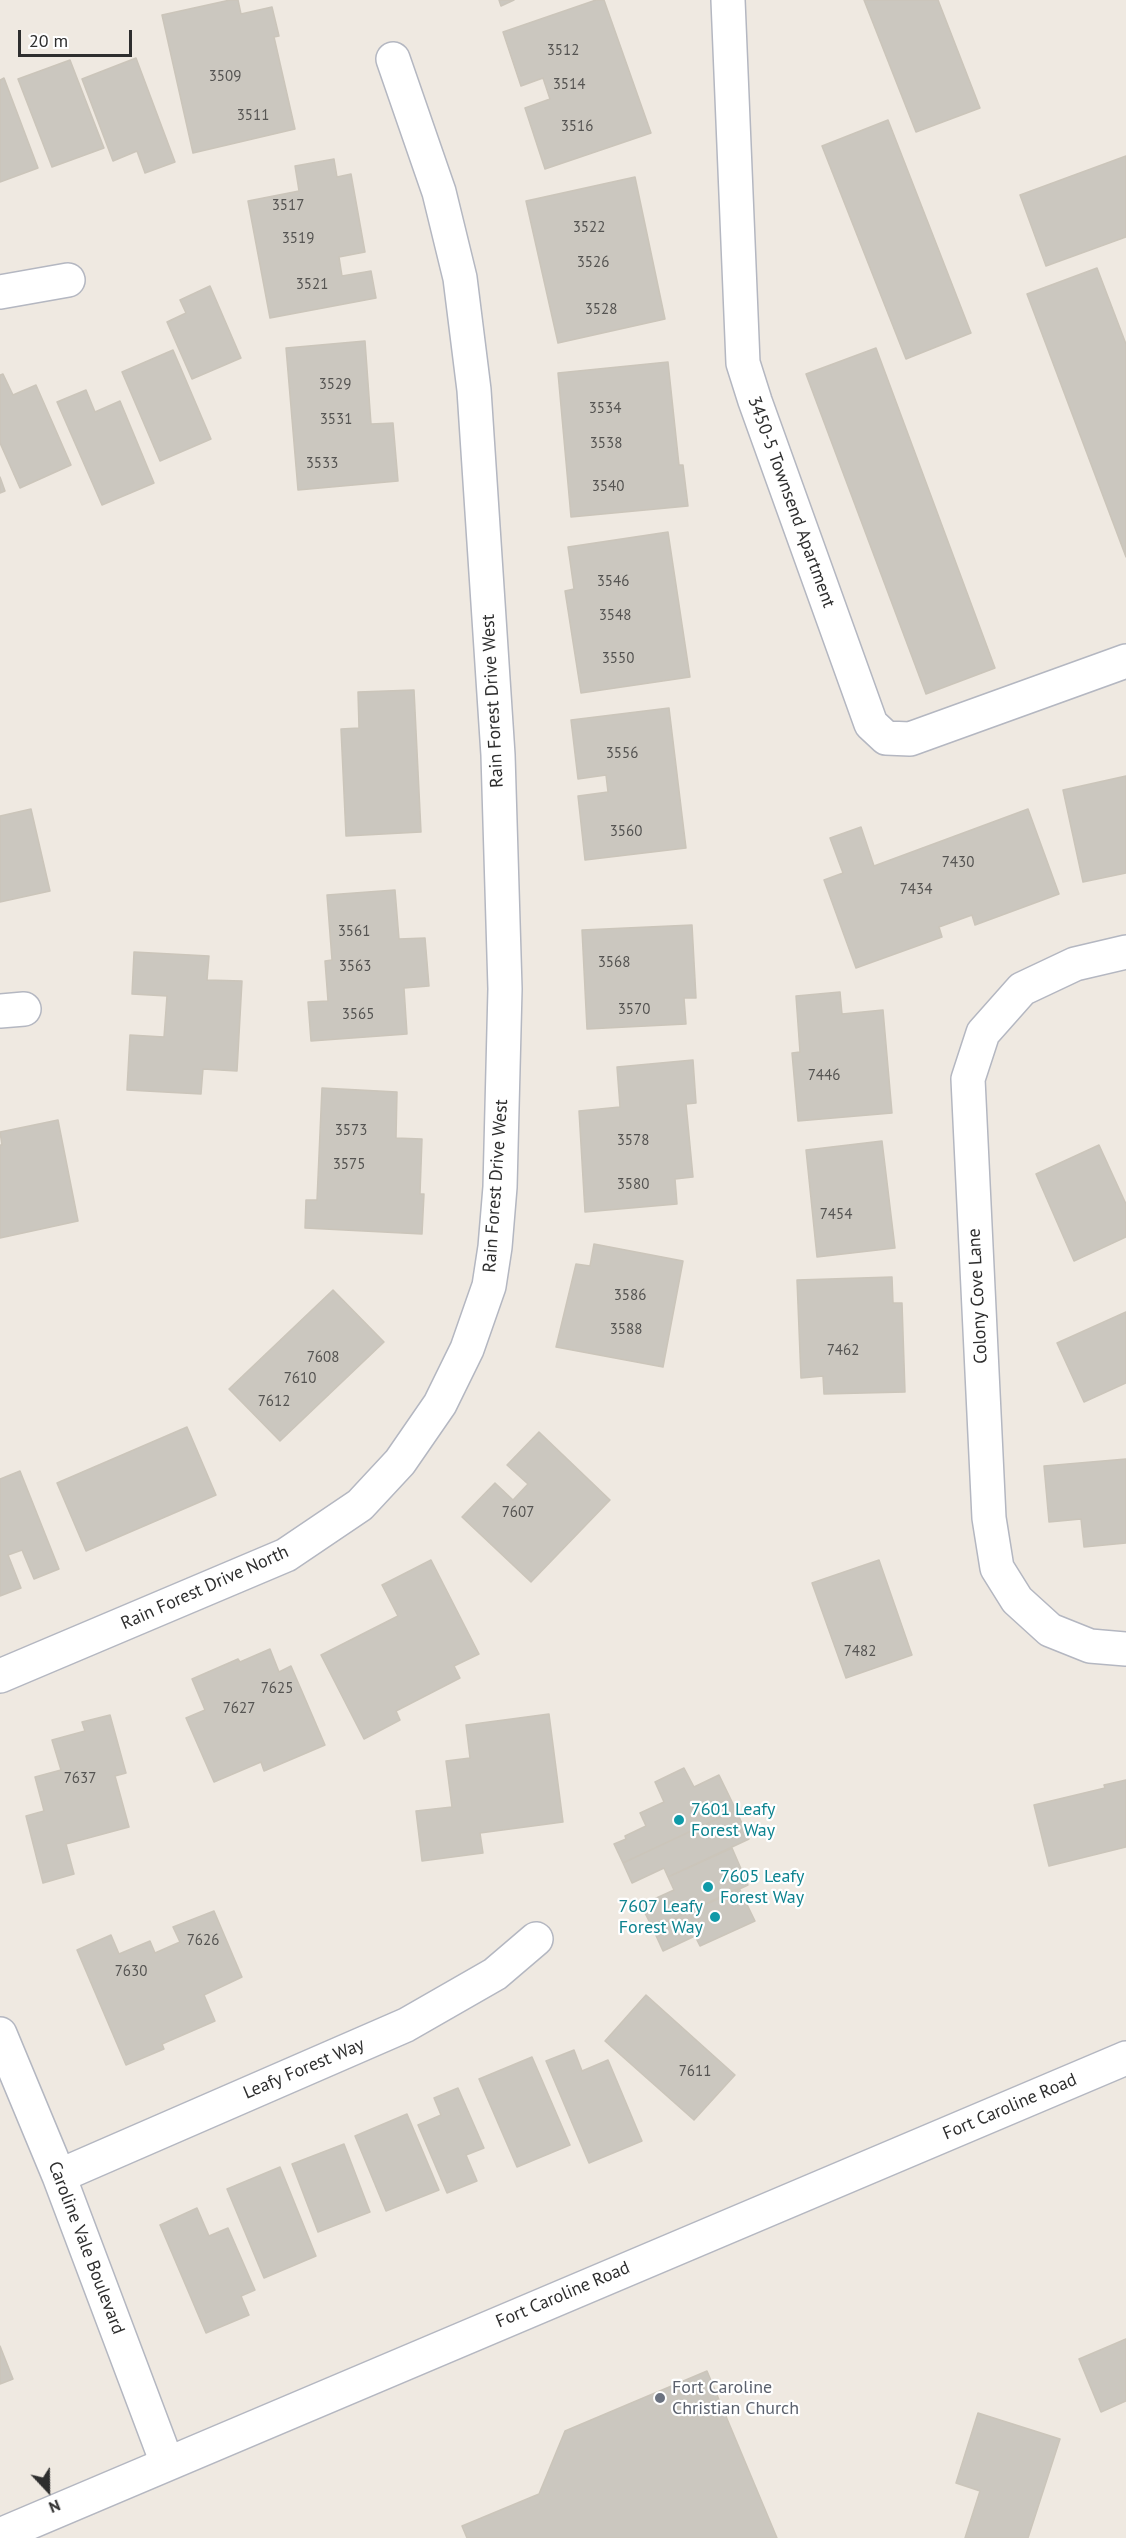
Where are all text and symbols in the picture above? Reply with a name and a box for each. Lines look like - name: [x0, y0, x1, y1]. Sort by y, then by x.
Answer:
- scale bar: [21, 18, 135, 56]
- text: 20 m: [29, 29, 68, 52]
- house number: 3512: [547, 42, 579, 60]
- house number: 3509: [209, 68, 241, 86]
- house number: 3514: [553, 76, 585, 94]
- house number: 3511: [237, 107, 269, 125]
- house number: 3516: [561, 118, 593, 136]
- house number: 3517: [272, 197, 304, 215]
- house number: 3522: [573, 219, 605, 237]
- house number: 3519: [282, 230, 314, 248]
- house number: 3526: [577, 254, 609, 272]
- house number: 3521: [296, 276, 328, 294]
- house number: 3528: [585, 301, 617, 319]
- house number: 3529: [319, 376, 351, 394]
- street label: 3450-5 Townsend Apartment: [743, 393, 839, 611]
- house number: 3534: [589, 400, 621, 418]
- house number: 3531: [320, 411, 352, 429]
- house number: 3538: [590, 435, 622, 453]
- house number: 3533: [306, 455, 338, 473]
- house number: 3540: [592, 478, 624, 496]
- house number: 3546: [597, 573, 629, 591]
- house number: 3548: [599, 607, 631, 625]
- street label: Rain Forest Drive West: [478, 614, 508, 788]
- house number: 3550: [602, 650, 634, 668]
- house number: 3556: [606, 745, 638, 763]
- house number: 3560: [610, 823, 642, 841]
- house number: 7430: [942, 854, 974, 872]
- house number: 7434: [900, 881, 932, 899]
- house number: 3561: [338, 923, 370, 941]
- house number: 3568: [598, 954, 630, 972]
- house number: 3563: [339, 958, 371, 976]
- house number: 3570: [618, 1001, 650, 1019]
- house number: 3565: [342, 1006, 374, 1024]
- house number: 7446: [808, 1067, 840, 1085]
- street label: Rain Forest Drive West: [479, 1099, 513, 1273]
- house number: 3573: [335, 1122, 367, 1140]
- house number: 3578: [617, 1132, 649, 1150]
- house number: 3575: [333, 1156, 365, 1174]
- house number: 3580: [617, 1176, 649, 1194]
- house number: 7454: [820, 1206, 852, 1224]
- street label: Colony Cove Lane: [964, 1228, 992, 1364]
- house number: 3586: [614, 1287, 646, 1305]
- house number: 3588: [610, 1321, 642, 1339]
- house number: 7462: [827, 1342, 859, 1360]
- house number: 7608: [307, 1349, 339, 1367]
- house number: 7610: [284, 1370, 316, 1388]
- house number: 7612: [258, 1393, 290, 1411]
- house number: 7607: [502, 1504, 534, 1522]
- street label: Rain Forest Drive North: [118, 1541, 292, 1635]
- house number: 7482: [844, 1643, 876, 1661]
- house number: 7625: [261, 1680, 293, 1698]
- house number: 7627: [223, 1700, 255, 1718]
- house number: 7637: [64, 1770, 96, 1788]
- place label: 7601 Leafy Forest Way: [691, 1799, 775, 1842]
- marker: 7601 Leafy Forest Way: [672, 1813, 686, 1827]
- place label: 7605 Leafy Forest Way: [720, 1866, 804, 1908]
- marker: 7605 Leafy Forest Way: [701, 1880, 715, 1894]
- place label: 7607 Leafy Forest Way: [619, 1896, 703, 1938]
- marker: 7607 Leafy Forest Way: [708, 1910, 722, 1924]
- house number: 7626: [187, 1932, 219, 1950]
- house number: 7630: [115, 1963, 147, 1981]
- street label: Leafy Forest Way: [240, 2034, 368, 2104]
- house number: 7611: [679, 2063, 711, 2081]
- street label: Fort Caroline Road: [940, 2069, 1080, 2145]
- street label: Caroline Vale Boulevard: [43, 2159, 129, 2337]
- street label: Fort Caroline Road: [493, 2257, 633, 2333]
- place label: Fort Caroline Christian Church: [672, 2377, 799, 2420]
- marker: Fort Caroline Christian Church: [653, 2391, 667, 2405]
- north arrow: [18, 2460, 78, 2520]
- text: N: [46, 2495, 63, 2518]

